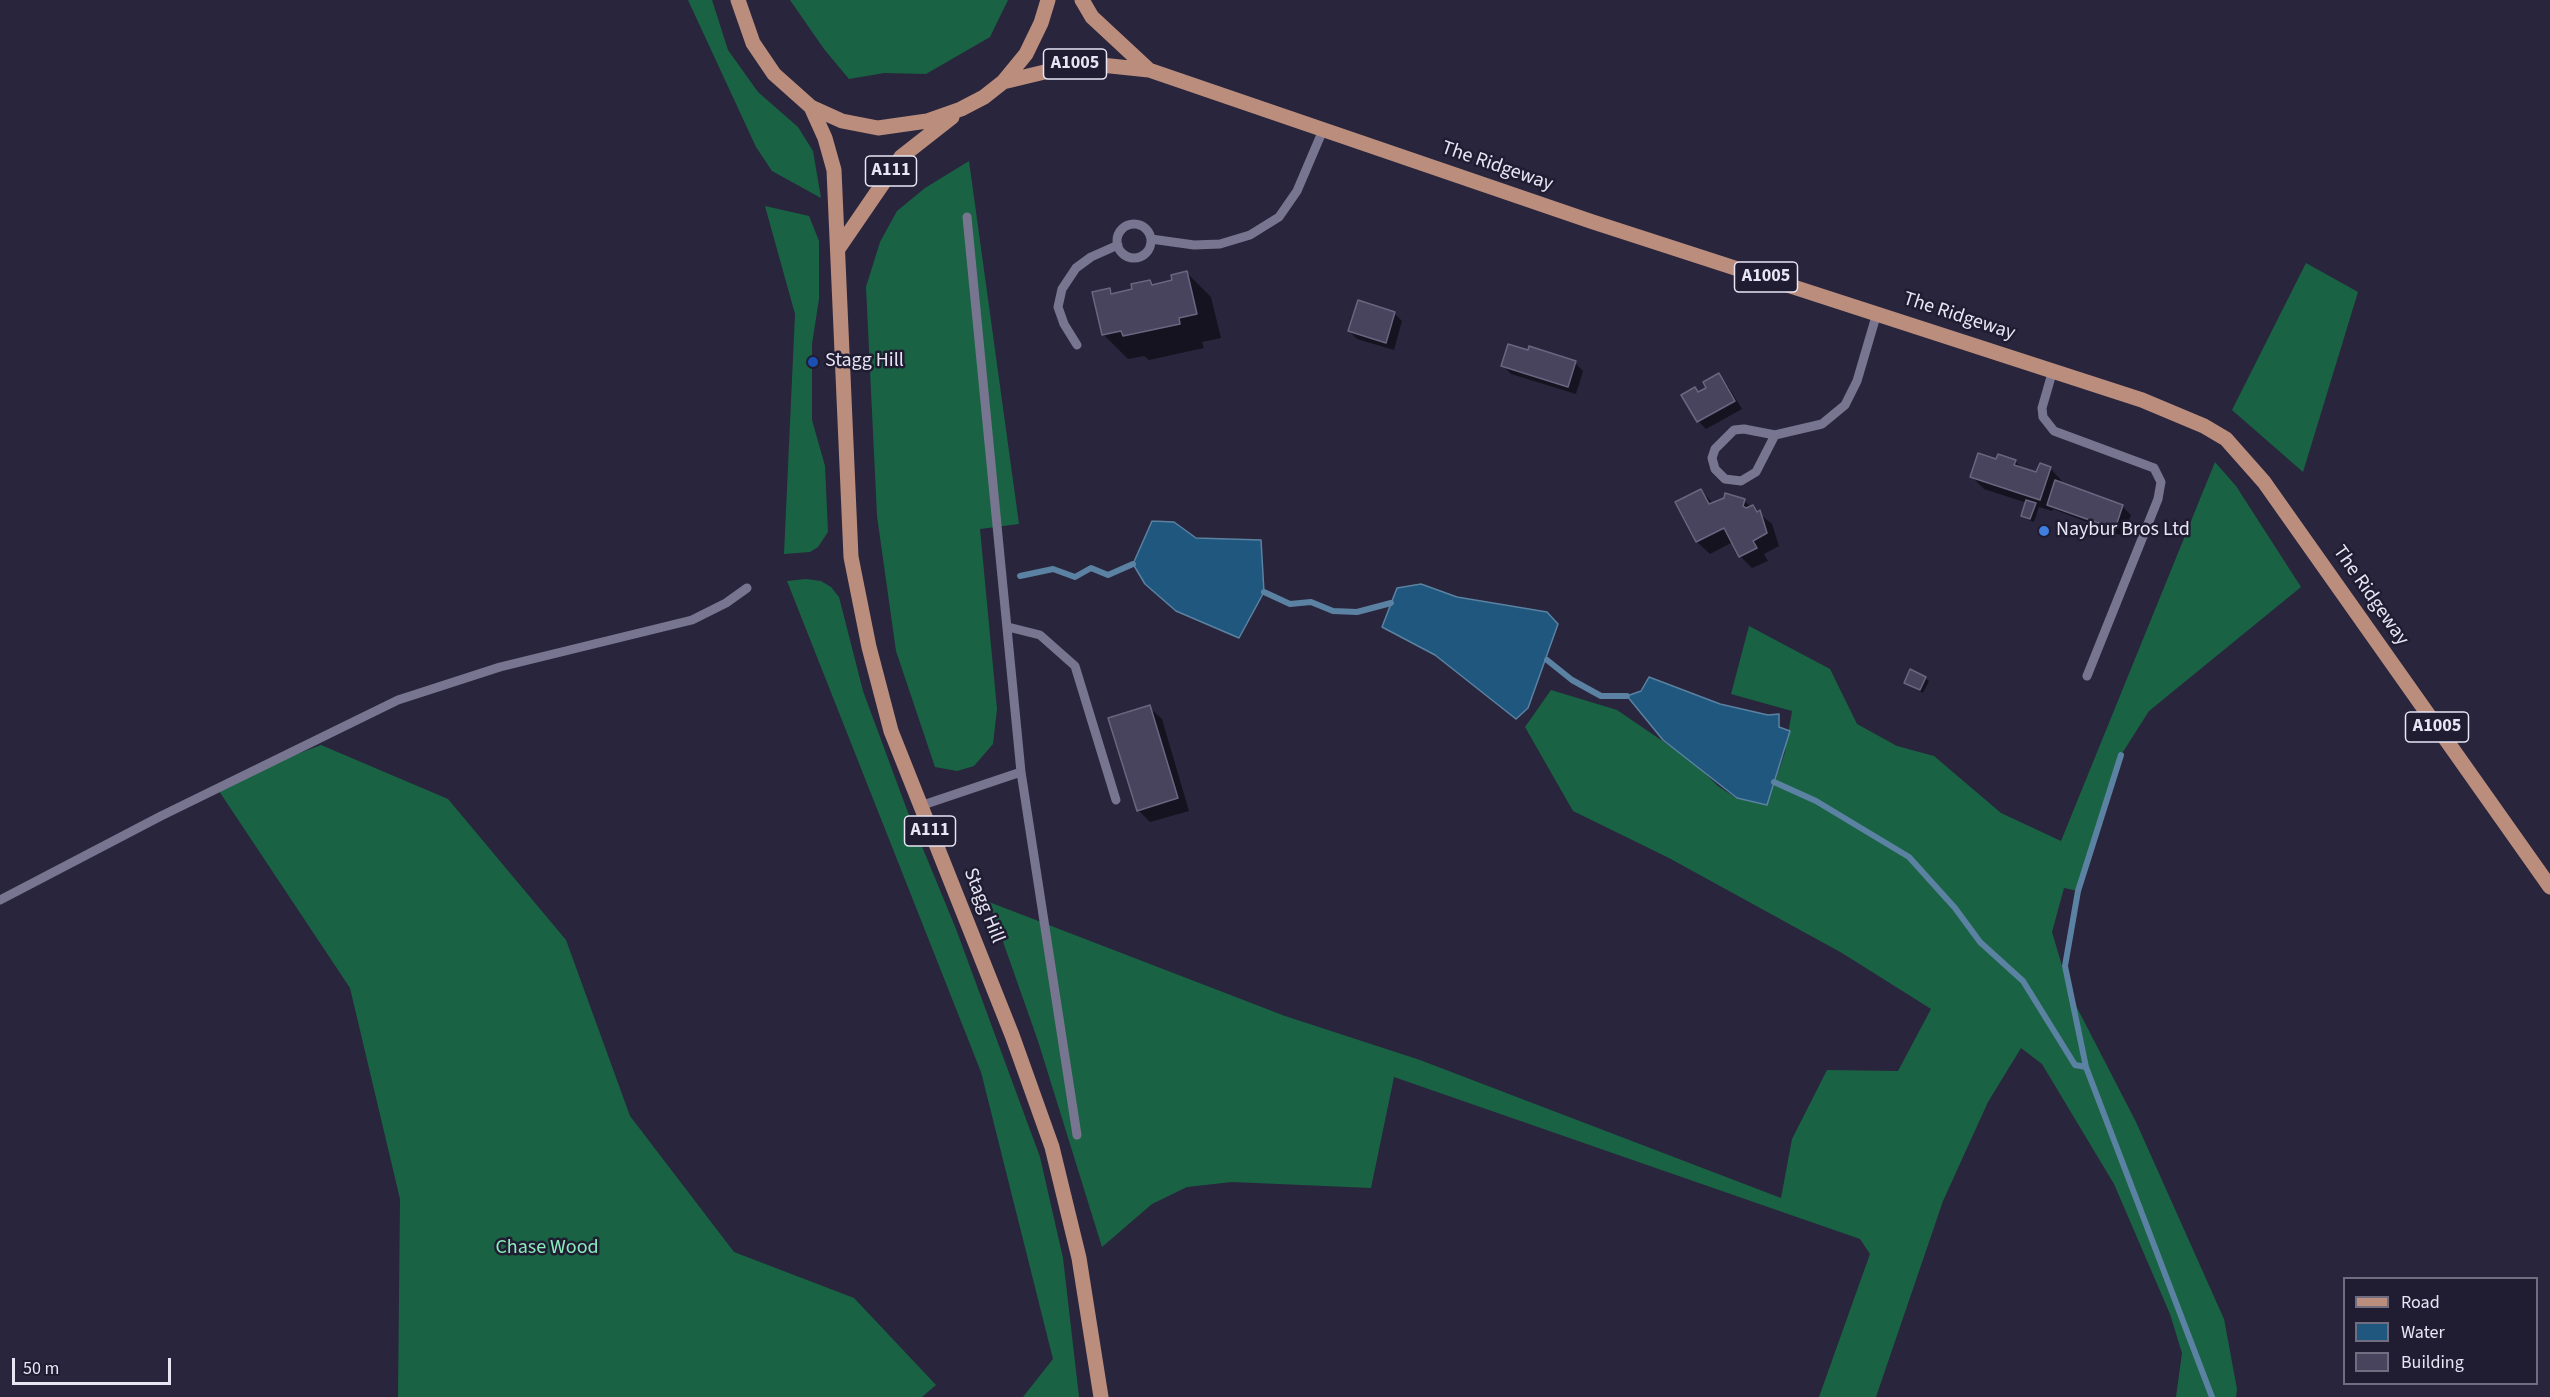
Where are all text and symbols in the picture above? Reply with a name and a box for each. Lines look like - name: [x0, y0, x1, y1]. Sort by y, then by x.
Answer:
- road number: A1005: [1044, 49, 1106, 79]
- street label: The Ridgeway: [1438, 137, 1556, 197]
- road number: A111: [866, 156, 916, 186]
- road number: A1005: [1734, 262, 1798, 292]
- street label: The Ridgeway: [1900, 288, 2018, 346]
- place label: Stagg Hill: [825, 350, 904, 374]
- marker: Stagg Hill: [806, 355, 820, 369]
- place label: Naybur Bros Ltd: [2056, 519, 2190, 543]
- marker: Naybur Bros Ltd: [2037, 524, 2051, 538]
- street label: The Ridgeway: [2327, 541, 2413, 651]
- road number: A1005: [2406, 712, 2468, 742]
- road number: A111: [904, 816, 956, 846]
- street label: Stagg Hill: [957, 865, 1009, 947]
- park label: Chase Wood: [495, 1237, 599, 1261]
- legend: [2343, 1277, 2538, 1385]
- text: Road: [2401, 1290, 2440, 1315]
- text: Water: [2401, 1320, 2445, 1345]
- scale bar: [15, 1346, 174, 1384]
- text: Building: [2401, 1350, 2464, 1375]
- text: 50 m: [23, 1356, 59, 1381]

